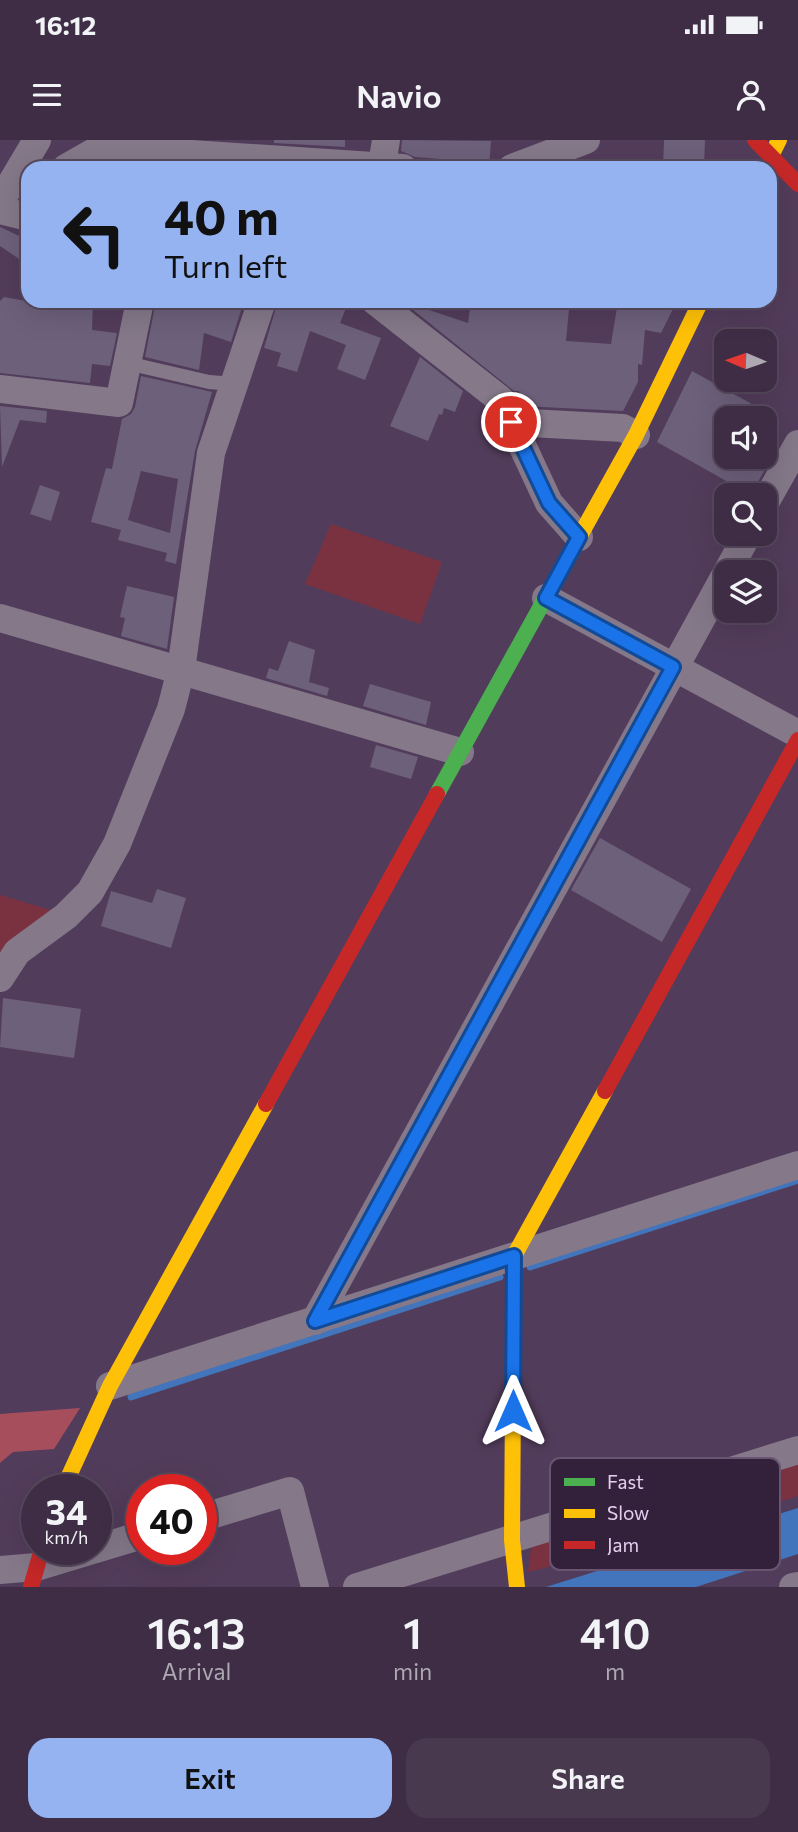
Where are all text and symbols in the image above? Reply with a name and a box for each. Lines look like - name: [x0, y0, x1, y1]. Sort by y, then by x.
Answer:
- text: 16:12: [35, 9, 96, 40]
- text: Navio: [356, 75, 442, 115]
- icon: menu: [28, 76, 66, 114]
- icon: person: [732, 76, 770, 114]
- text: 40 m: [164, 185, 279, 245]
- icon: left: [49, 189, 140, 280]
- text: Turn left: [164, 245, 288, 285]
- north arrow: [714, 329, 777, 392]
- map controls: [714, 329, 777, 623]
- pin: [481, 392, 541, 452]
- icon: arrive: [492, 403, 530, 441]
- button: sound: [714, 406, 777, 469]
- button: search: [714, 483, 777, 546]
- button: layers: [714, 560, 777, 623]
- position arrow: [476, 1374, 550, 1448]
- legend: [550, 1458, 780, 1570]
- text: Fast: [607, 1470, 644, 1493]
- speed limit sign: 40: [126, 1474, 217, 1565]
- text: 34: [46, 1489, 87, 1532]
- text: Slow: [607, 1501, 649, 1524]
- text: km/h: [45, 1526, 88, 1548]
- text: Jam: [607, 1533, 639, 1556]
- text: 16:13: [147, 1606, 246, 1658]
- text: 1: [403, 1606, 422, 1658]
- text: 410: [580, 1606, 650, 1658]
- text: Arrival: [162, 1657, 231, 1685]
- text: min: [393, 1657, 432, 1685]
- text: m: [605, 1657, 625, 1685]
- button: Exit: [28, 1738, 392, 1818]
- button: Share: [406, 1738, 770, 1818]

